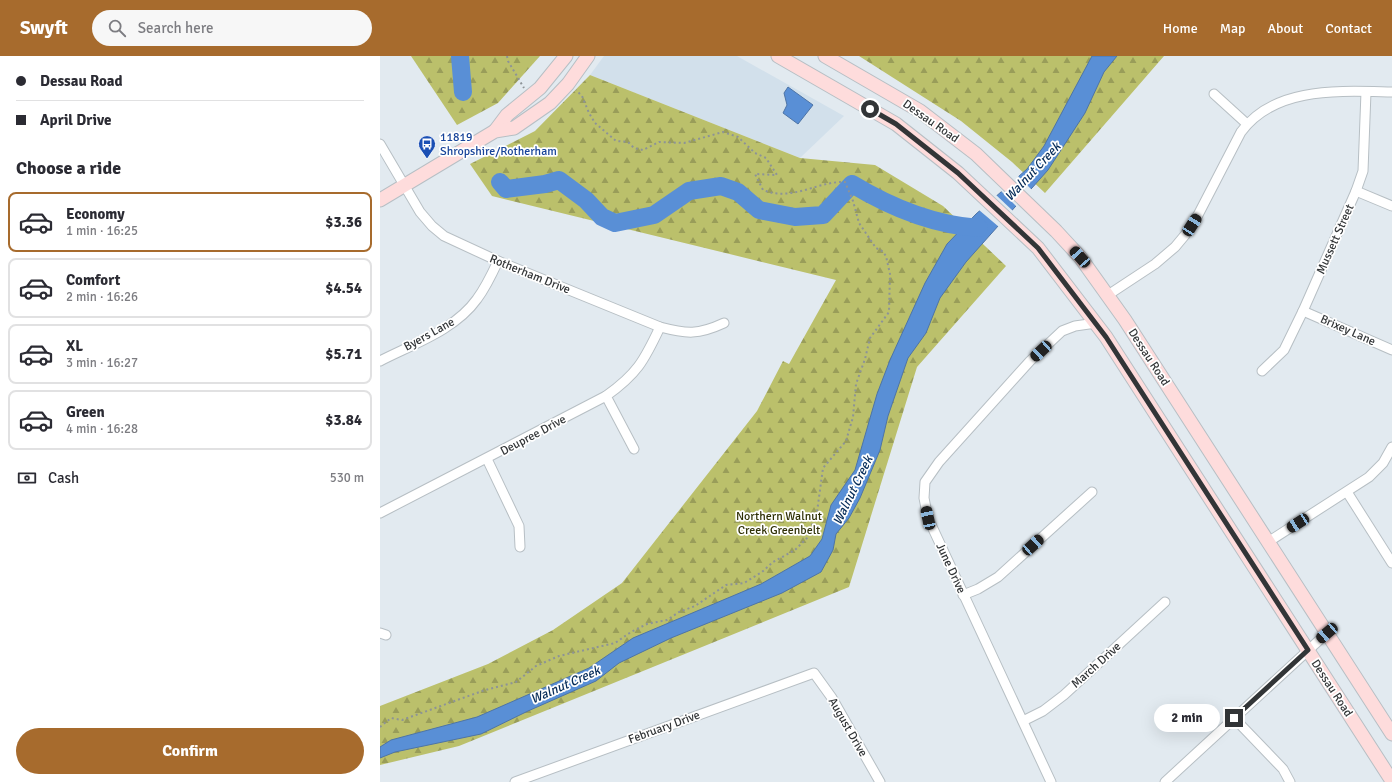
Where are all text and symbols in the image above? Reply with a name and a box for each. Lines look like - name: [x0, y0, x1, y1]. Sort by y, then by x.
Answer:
- search box: [92, 10, 372, 46]
- text: Swyft: [20, 16, 68, 40]
- icon: search: [106, 17, 128, 39]
- text: Search here: [138, 19, 213, 37]
- text: Home: [1163, 20, 1198, 37]
- text: Map: [1220, 20, 1245, 37]
- text: About: [1267, 20, 1303, 37]
- text: Contact: [1325, 20, 1372, 37]
- text: Dessau Road: [40, 72, 123, 90]
- street label: Dessau Road: [900, 97, 962, 146]
- route start: [861, 100, 879, 118]
- text: April Drive: [40, 111, 111, 129]
- place label: 11819 Shropshire/Rotherham: [440, 130, 557, 159]
- bus stop icon: 11819 Shropshire/Rotherham: [417, 134, 437, 159]
- water label: Walnut Creek: [1001, 138, 1065, 204]
- text: Choose a ride: [16, 157, 121, 179]
- street label: Mussett Street: [1313, 202, 1358, 277]
- icon: car: [18, 204, 54, 240]
- text: Economy: [66, 205, 125, 223]
- car: [1180, 212, 1204, 238]
- text: $3.36: [325, 213, 362, 231]
- text: 1 min · 16:25: [66, 223, 138, 239]
- car: [1068, 244, 1092, 270]
- street label: Rotherham Drive: [487, 251, 572, 298]
- icon: car: [18, 270, 54, 306]
- text: Comfort: [66, 271, 120, 289]
- text: $4.54: [325, 279, 362, 297]
- text: 2 min · 16:26: [66, 289, 138, 305]
- street label: Brixey Lane: [1318, 312, 1378, 349]
- street label: Byers Lane: [401, 314, 457, 354]
- street label: Dessau Road: [1125, 326, 1173, 389]
- icon: car: [18, 336, 54, 372]
- text: XL: [66, 337, 83, 355]
- car: [1028, 338, 1054, 364]
- text: $5.71: [325, 345, 362, 363]
- text: 3 min · 16:27: [66, 355, 138, 371]
- icon: car: [18, 402, 54, 438]
- text: Green: [66, 403, 105, 421]
- text: $3.84: [325, 411, 362, 429]
- street label: Deupree Drive: [498, 412, 569, 459]
- text: 4 min · 16:28: [66, 421, 138, 437]
- water label: Walnut Creek: [829, 452, 877, 527]
- icon: cash: [16, 467, 38, 489]
- text: Cash: [48, 469, 79, 487]
- text: 530 m: [330, 470, 364, 486]
- car: [920, 505, 936, 531]
- park label: Northern Walnut Creek Greenbelt: [736, 509, 822, 538]
- car: [1285, 511, 1311, 535]
- car: [1020, 533, 1046, 557]
- street label: June Drive: [932, 541, 969, 596]
- car: [1314, 621, 1340, 645]
- street label: March Drive: [1068, 639, 1124, 692]
- street label: Dessau Road: [1308, 657, 1356, 720]
- water label: Walnut Creek: [528, 662, 604, 707]
- street label: August Drive: [825, 695, 870, 759]
- callout: 2 min: [1154, 704, 1220, 732]
- street label: February Drive: [626, 708, 702, 747]
- route end: [1225, 709, 1243, 727]
- text: 2 min: [1171, 710, 1203, 726]
- button: Confirm: [16, 728, 364, 774]

